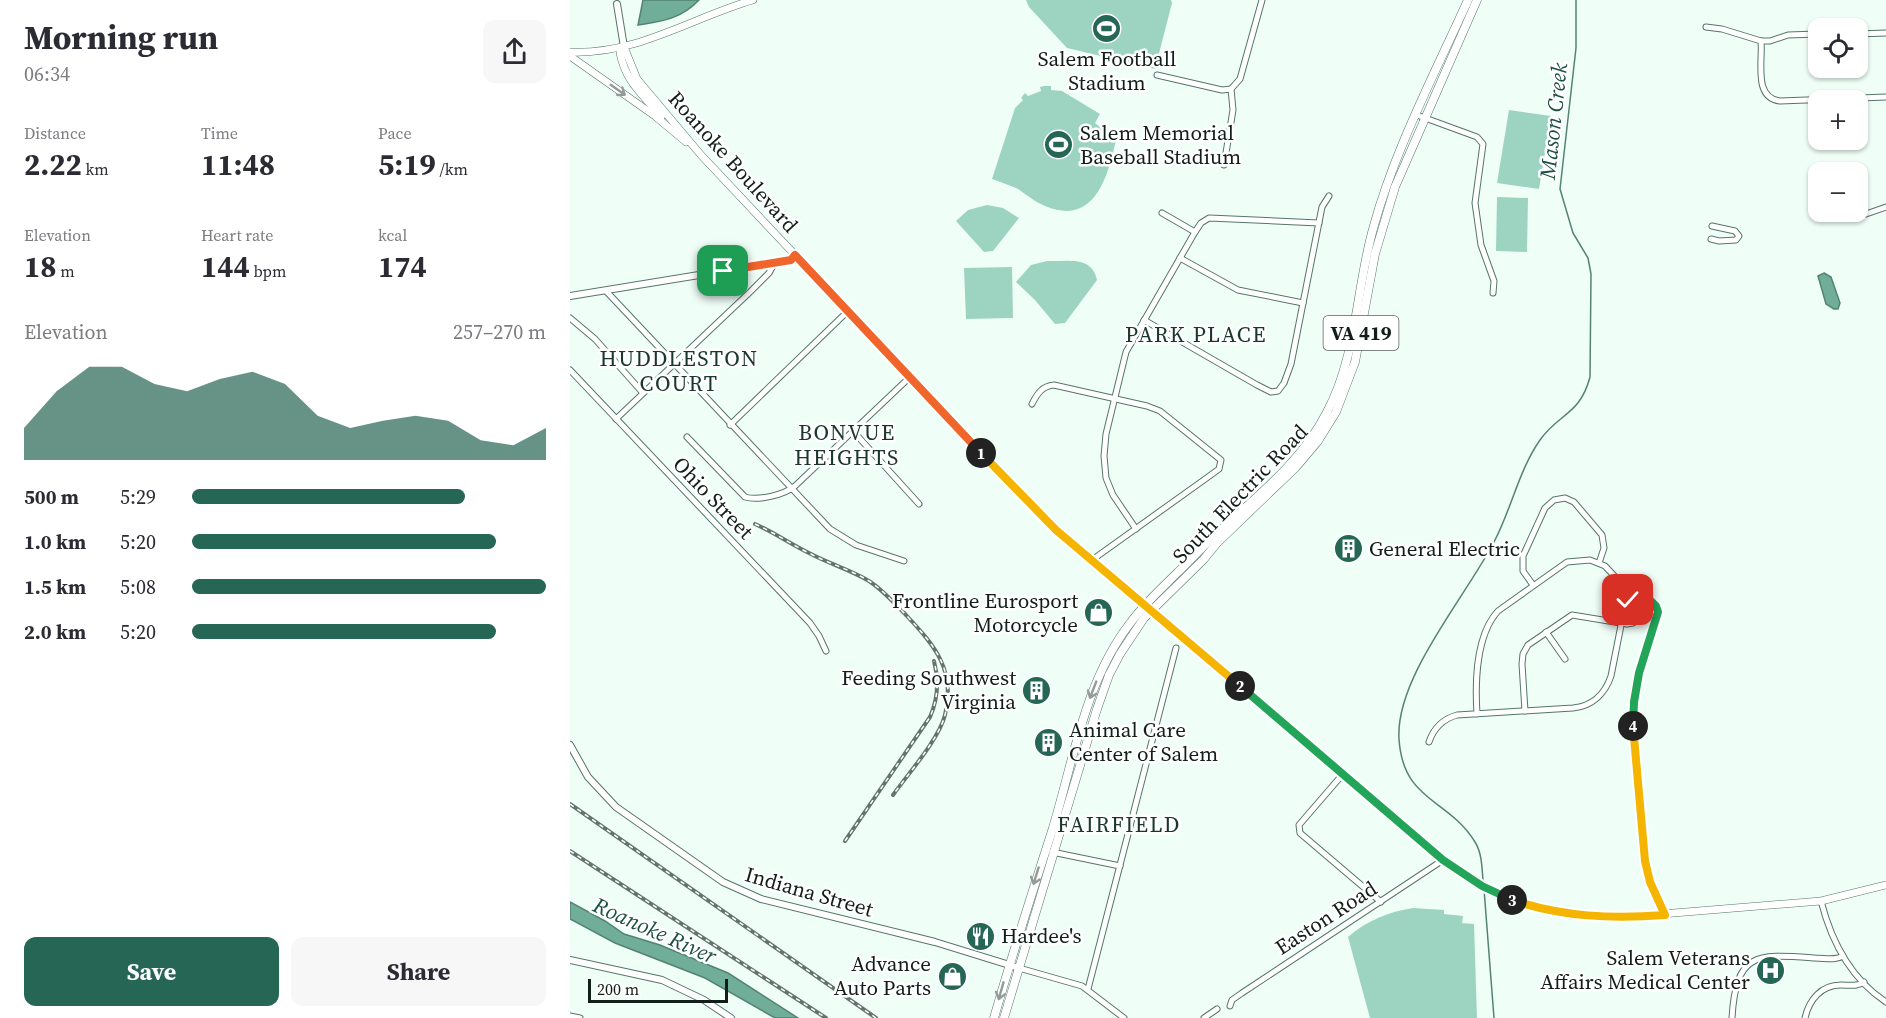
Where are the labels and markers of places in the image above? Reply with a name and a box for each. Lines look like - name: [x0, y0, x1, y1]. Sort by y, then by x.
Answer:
- sports icon: Salem Football Stadium: [1091, 12, 1123, 44]
- place label: Salem Football Stadium: [1038, 44, 1176, 97]
- place label: Salem Memorial Baseball Stadium: [1080, 118, 1241, 171]
- sports icon: Salem Memorial Baseball Stadium: [1043, 129, 1075, 161]
- pin: [697, 245, 748, 296]
- pin: 1: [966, 438, 996, 468]
- building icon: General Electric: [1332, 533, 1364, 565]
- place label: General Electric: [1369, 534, 1520, 563]
- pin: [1602, 574, 1653, 625]
- place label: Frontline Eurosport Motorcycle: [892, 586, 1078, 639]
- shop icon: Frontline Eurosport Motorcycle: [1083, 597, 1115, 629]
- place label: Feeding Southwest Virginia: [841, 663, 1016, 716]
- pin: 2: [1225, 671, 1255, 701]
- building icon: Feeding Southwest Virginia: [1021, 674, 1053, 706]
- pin: 4: [1618, 711, 1648, 741]
- place label: Animal Care Center of Salem: [1069, 715, 1218, 768]
- building icon: Animal Care Center of Salem: [1032, 726, 1064, 758]
- pin: 3: [1497, 885, 1527, 915]
- restaurant icon: Hardee's: [964, 920, 996, 952]
- place label: Hardee's: [1001, 921, 1082, 950]
- place label: Salem Veterans Affairs Medical Center: [1540, 943, 1750, 996]
- place label: Advance Auto Parts: [834, 949, 931, 1002]
- hospital icon: Salem Veterans Affairs Medical Center: [1755, 954, 1787, 986]
- shop icon: Advance Auto Parts: [936, 960, 968, 992]

